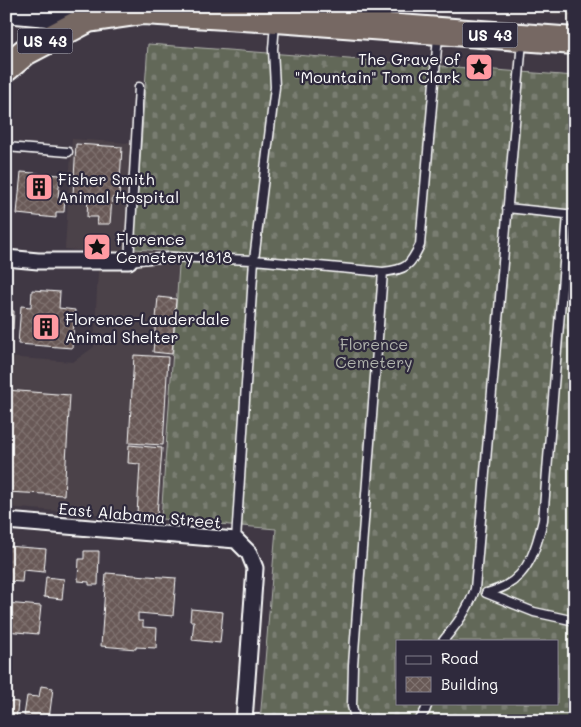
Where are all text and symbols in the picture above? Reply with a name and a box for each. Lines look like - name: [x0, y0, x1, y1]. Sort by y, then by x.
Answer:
- road number: US 43: [462, 22, 518, 48]
- road number: US 43: [18, 28, 72, 54]
- place label: The Grave of "Mountain" Tom Clark: [295, 48, 461, 87]
- place icon: The Grave of "Mountain" Tom Clark: [464, 52, 494, 82]
- place label: Fisher Smith Animal Hospital: [58, 168, 179, 207]
- building icon: Fisher Smith Animal Hospital: [24, 172, 54, 202]
- place label: Florence Cemetery 1818: [116, 228, 232, 267]
- place icon: Florence Cemetery 1818: [82, 232, 112, 262]
- place label: Florence-Lauderdale Animal Shelter: [65, 308, 230, 347]
- building icon: Florence-Lauderdale Animal Shelter: [31, 312, 61, 342]
- park label: Florence Cemetery: [335, 333, 413, 372]
- street label: East Alabama Street: [58, 497, 222, 533]
- legend: [396, 640, 558, 704]
- text: Road: [441, 648, 478, 668]
- text: Building: [441, 674, 498, 694]

